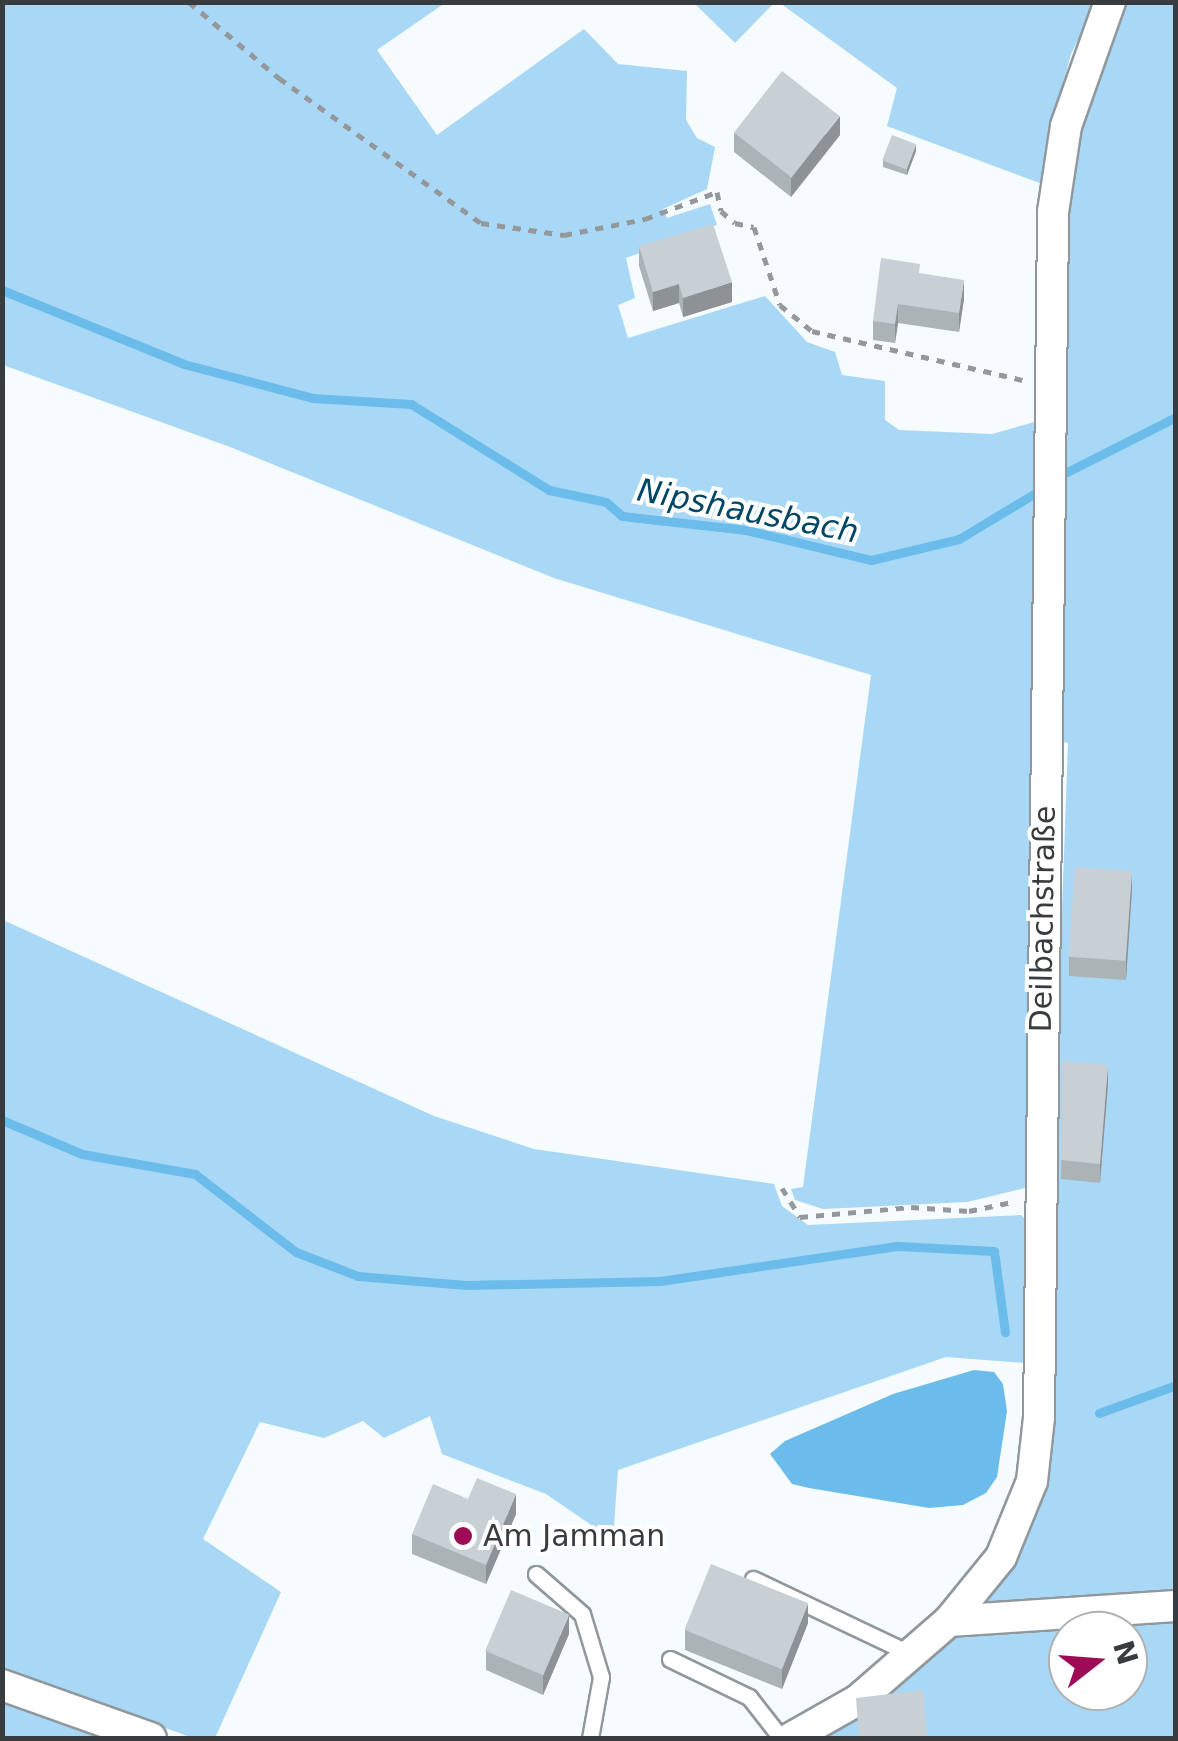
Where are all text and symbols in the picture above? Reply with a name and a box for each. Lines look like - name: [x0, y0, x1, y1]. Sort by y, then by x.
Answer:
- water label: Nipshausbach: [634, 471, 862, 551]
- street label: Deilbachstraße: [1023, 805, 1063, 1033]
- place label: Am Jamman: [483, 1518, 665, 1554]
- marker: Am Jamman: [452, 1525, 474, 1547]
- north arrow: [1048, 1611, 1148, 1711]
- text: N: [1106, 1637, 1144, 1669]

